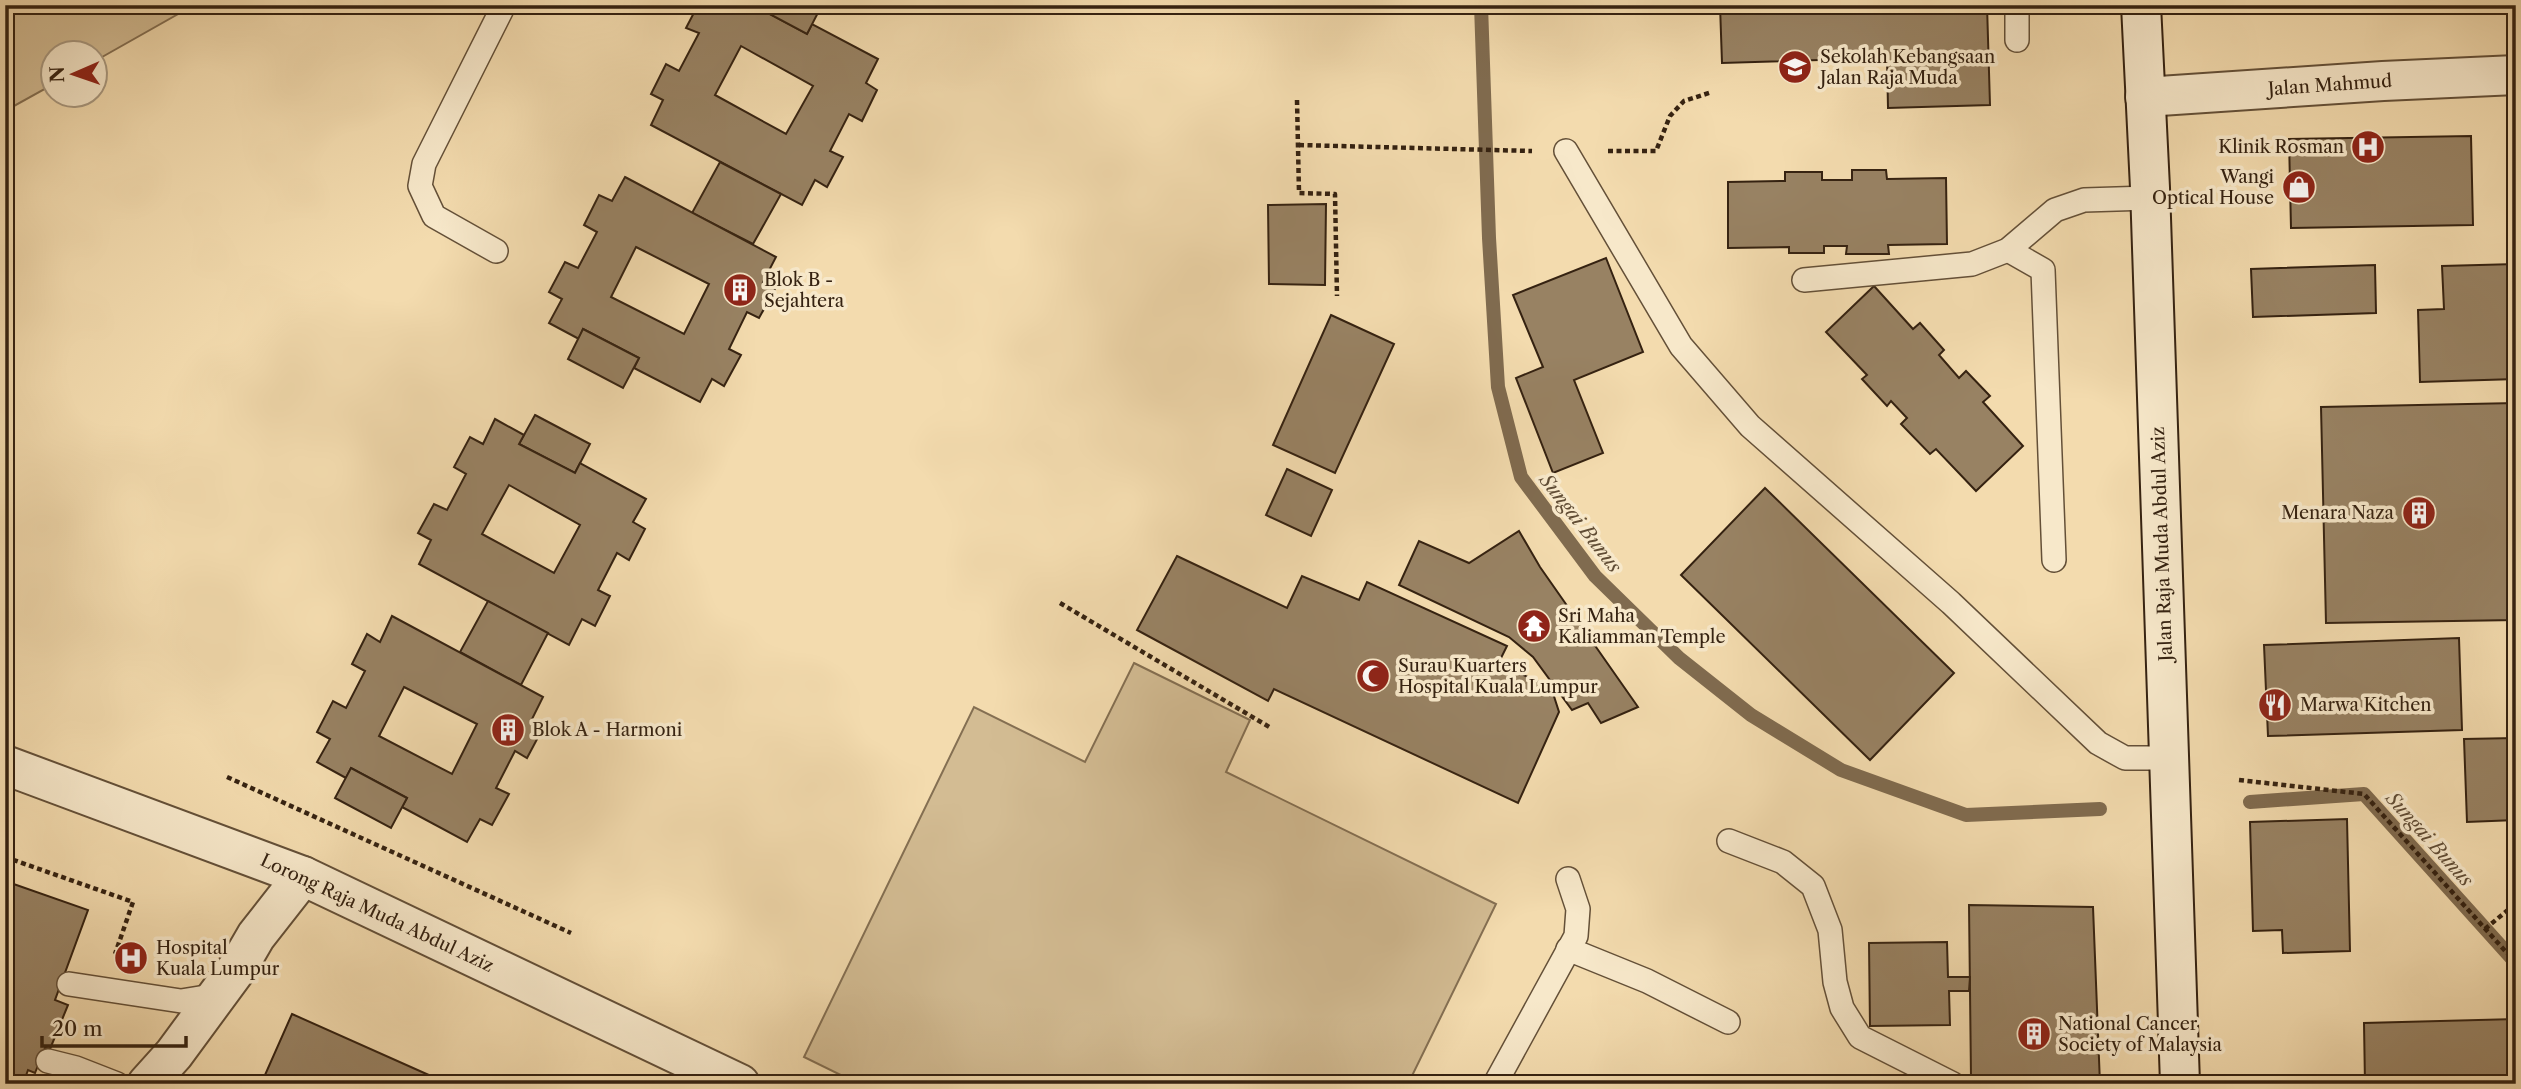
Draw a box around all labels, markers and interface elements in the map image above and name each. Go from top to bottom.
north arrow [38,38,108,108]
place label: Sekolah Kebangsaan Jalan Raja Muda [1817,46,1995,89]
school or university icon: Sekolah Kebangsaan Jalan Raja Muda [1776,48,1814,86]
text: N [46,66,69,83]
street label: Jalan Mahmud [2264,70,2393,101]
hospital icon: Klinik Rosman [2349,128,2387,166]
place label: Klinik Rosman [2218,136,2344,158]
place label: Wangi Optical House [2152,166,2275,209]
shop icon: Wangi Optical House [2280,168,2318,206]
place label: Blok B - Sejahtera [764,269,845,312]
building icon: Blok B - Sejahtera [721,271,759,309]
street label: Jalan Raja Muda Abdul Aziz [2147,426,2177,665]
water label: Sungai Bunus [1534,469,1627,578]
building icon: Menara Naza [2400,494,2438,532]
place label: Menara Naza [2281,502,2394,524]
place label: Sri Maha Kaliamman Temple [1558,605,1726,648]
temple icon: Sri Maha Kaliamman Temple [1515,607,1553,645]
place label: Surau Kuarters Hospital Kuala Lumpur [1398,655,1598,698]
mosque icon: Surau Kuarters Hospital Kuala Lumpur [1354,657,1392,695]
restaurant icon: Marwa Kitchen [2256,686,2294,724]
place label: Marwa Kitchen [2300,694,2432,716]
building icon: Blok A - Harmoni [489,711,527,749]
place label: Blok A - Harmoni [532,719,683,741]
water label: Sungai Bunus [2381,787,2478,892]
street label: Lorong Raja Muda Abdul Aziz [257,849,497,977]
place label: Hospital Kuala Lumpur [156,937,280,980]
hospital icon: Hospital Kuala Lumpur [112,939,150,977]
scale bar [42,1005,186,1049]
place label: National Cancer Society of Malaysia [2058,1013,2223,1056]
building icon: National Cancer Society of Malaysia [2015,1015,2053,1053]
text: 20 m [52,1016,103,1041]

